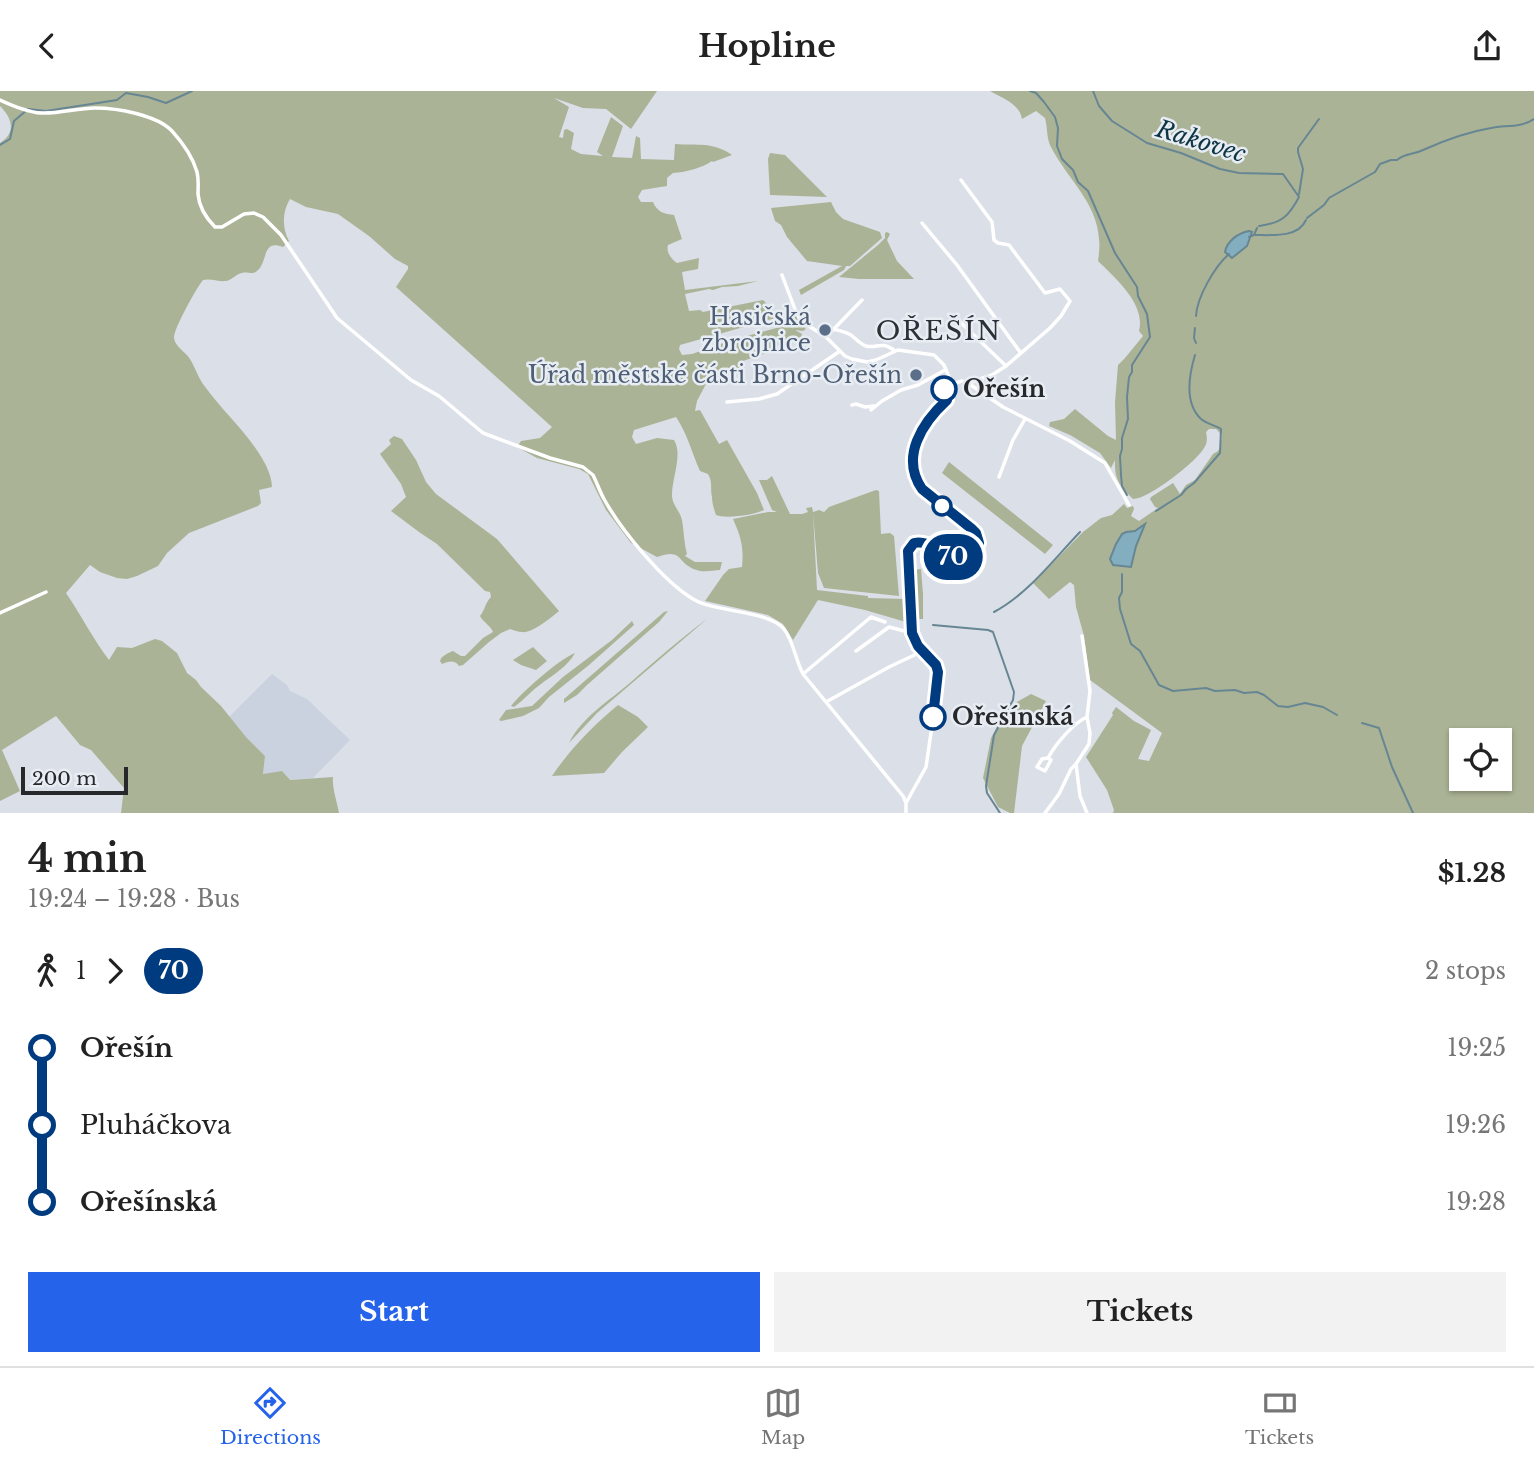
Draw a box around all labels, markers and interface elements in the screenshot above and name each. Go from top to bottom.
text: Hopline [698,26,836,66]
icon: back [28,27,66,65]
icon: share [1468,27,1506,65]
water label: Rakovec [1152,113,1250,168]
place label: Hasičská zbrojnice [701,303,811,357]
district label: OŘEŠÍN [876,315,1002,347]
marker: Hasičská zbrojnice [817,322,833,338]
place label: Úřad městské části Brno-Ořešín [528,359,902,389]
marker: Úřad městské části Brno-Ořešín [908,367,924,383]
place label: Ořešín [963,375,1045,403]
marker: Ořešín [931,376,957,402]
unlabelled marker [932,496,952,516]
line badge: 70 [922,534,984,580]
text: 70 [938,542,968,571]
place label: Ořešínská [952,703,1073,731]
marker: Ořešínská [920,704,946,730]
map controls [1449,728,1512,791]
button: locate [1449,728,1512,791]
scale bar [21,764,128,796]
text: 200 m [32,767,97,790]
text: 4 min [28,835,147,882]
text: $1.28 [1438,857,1506,889]
text: 19:24 – 19:28 · Bus [28,885,240,913]
icon: walk [28,952,66,990]
icon: forward [96,952,134,990]
text: 70 [158,956,189,985]
text: 1 [76,957,86,985]
text: 2 stops [1425,957,1506,985]
text: Ořešín [80,1032,173,1064]
text: 19:25 [1447,1034,1506,1062]
text: Pluháčkova [80,1109,232,1141]
text: 19:26 [1445,1111,1506,1139]
text: Ořešínská [80,1186,217,1218]
text: 19:28 [1446,1188,1506,1216]
button: Start [28,1272,760,1352]
button: Tickets [774,1272,1506,1352]
tab: Directions [220,1384,321,1449]
tab: Map [761,1384,805,1449]
tab: Tickets [1245,1384,1314,1449]

